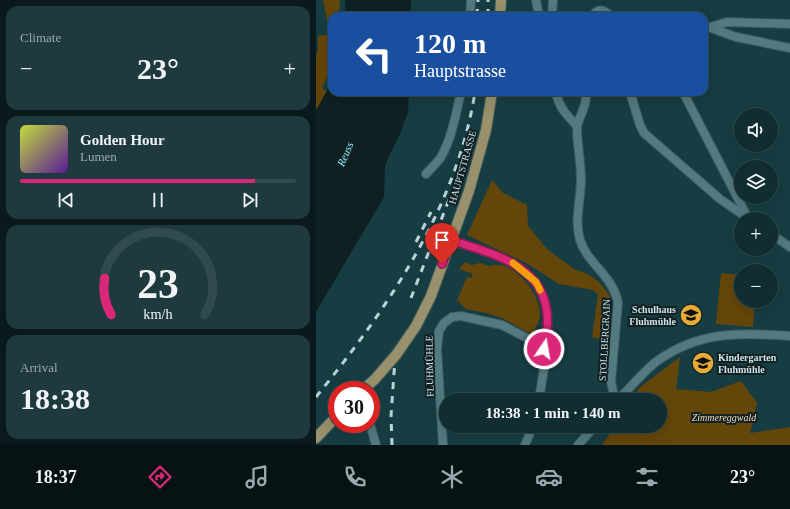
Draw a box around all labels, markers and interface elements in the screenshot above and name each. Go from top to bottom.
icon: left [348,28,400,80]
text: 120 m [414,28,486,59]
text: Climate [20,30,61,45]
text: 23° [137,52,179,85]
text: − [20,56,32,81]
text: + [284,56,296,81]
text: Hauptstrasse [414,61,506,81]
map controls [734,108,778,308]
button: sound [734,108,778,152]
street label: HAUPTSTRASSE [447,129,478,205]
text: Golden Hour [80,132,165,148]
water label: Reuss [334,140,356,169]
text: Lumen [80,149,117,164]
button: layers [734,160,778,204]
icon: previous [55,189,77,211]
icon: pause [147,189,169,211]
icon: next [239,189,261,211]
button: + [734,212,778,256]
pin [425,223,459,264]
icon: arrive [431,229,453,251]
text: 23 [137,261,179,307]
button: − [734,264,778,308]
street label: STOLLBERGRAIN [597,299,612,381]
school or university icon: Schulhaus Fluhmühle [678,302,704,328]
place label: Schulhaus Fluhmühle [629,304,677,327]
text: km/h [143,306,173,322]
position arrow [523,328,565,370]
street label: FLUHMÜHLE [423,335,436,397]
school or university icon: Kindergarten Fluhmühle [690,350,716,376]
place label: Kindergarten Fluhmühle [718,352,777,375]
text: Arrival [20,360,58,375]
speed limit sign: 30 [328,381,380,433]
text: 18:38 [20,382,90,415]
text: 18:38 · 1 min · 140 m [486,405,621,421]
park label: Zimmereggwald [692,412,757,423]
icon: directions [146,463,174,491]
icon: music [243,463,271,491]
icon: phone [341,463,369,491]
icon: climate [438,463,466,491]
icon: car [535,463,563,491]
icon: filters [633,463,661,491]
text: 18:37 [35,467,77,487]
text: 23° [730,467,755,487]

